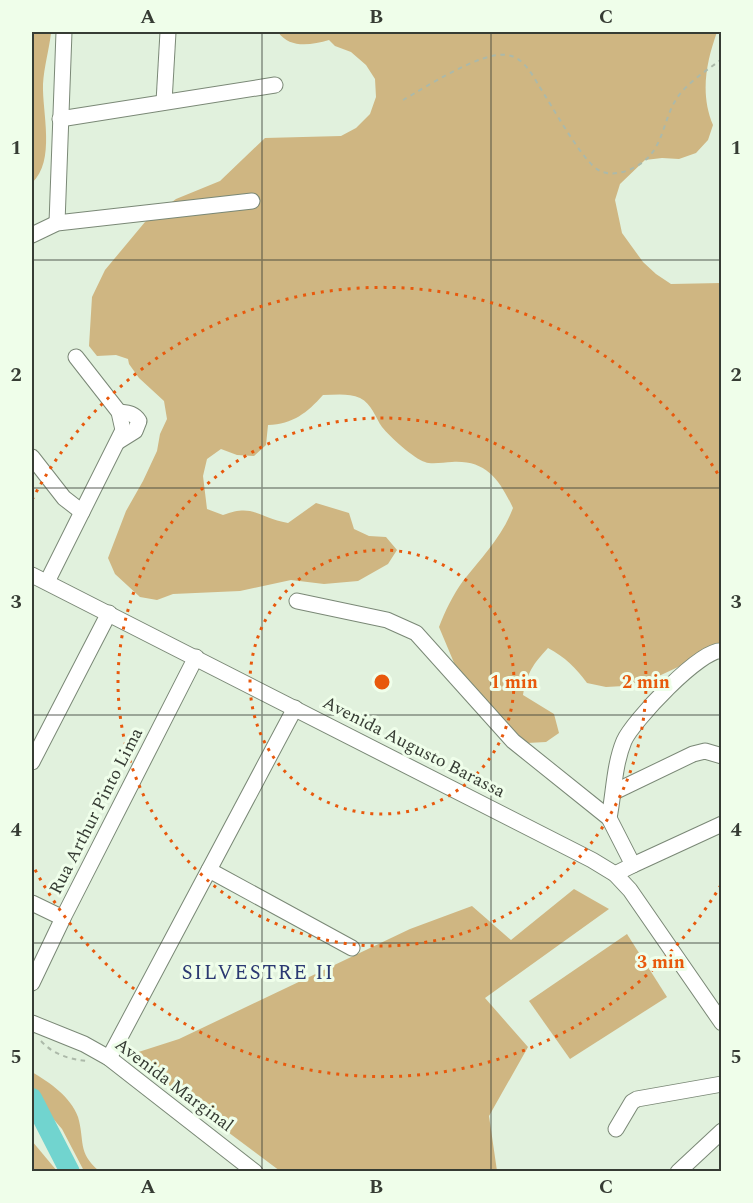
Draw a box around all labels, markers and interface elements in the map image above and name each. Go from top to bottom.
text: A [140,2,156,32]
text: B [369,2,383,32]
text: C [599,2,613,32]
text: 1 [10,133,22,163]
text: 1 [730,133,742,163]
text: 2 [10,360,22,390]
text: 2 [730,360,742,390]
text: 3 [10,587,22,617]
text: 3 [730,587,742,617]
text: 1 min [490,669,538,696]
text: 2 min [622,669,670,696]
centre of rings [372,672,392,692]
street label: Avenida Augusto Barassa [318,689,510,805]
street label: Rua Arthur Pinto Lima [42,723,150,899]
text: 4 [10,815,22,845]
text: 4 [730,815,742,845]
text: 3 min [637,949,685,976]
district label: SILVESTRE II [181,957,335,989]
street label: Avenida Marginal [109,1031,239,1139]
text: 5 [10,1042,22,1072]
text: 5 [730,1042,742,1072]
text: A [140,1172,156,1202]
text: B [369,1172,383,1202]
text: C [599,1172,613,1202]

